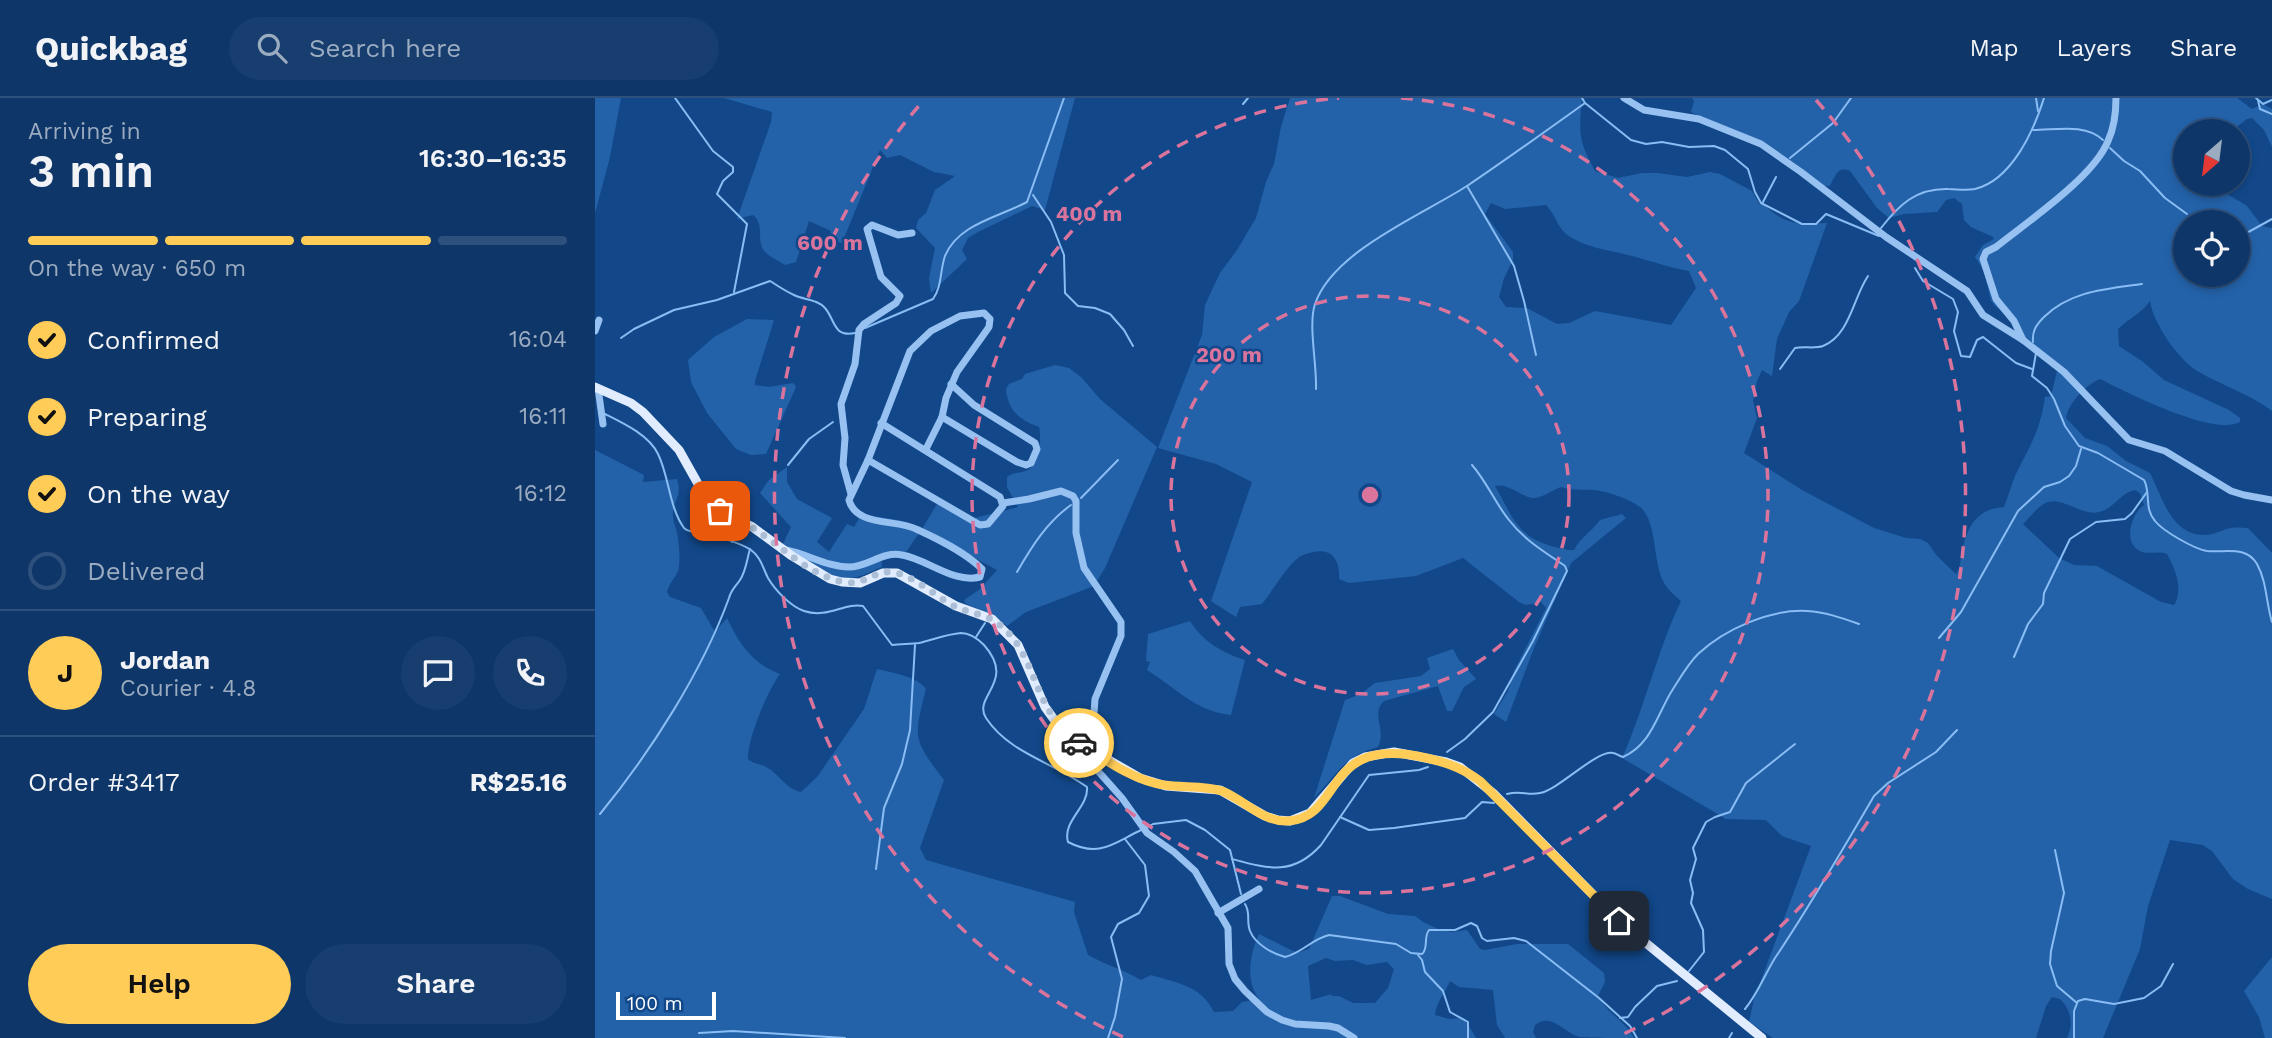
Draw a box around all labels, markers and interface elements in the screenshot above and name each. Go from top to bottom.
search box [229,17,719,80]
text: Quickbag [35,29,187,68]
icon: search [253,29,291,67]
text: Search here [309,33,461,63]
text: Map [1970,34,2018,62]
text: Layers [2056,34,2132,62]
text: Share [2170,34,2237,62]
text: Arriving in [28,118,141,145]
north arrow [2173,119,2251,196]
map controls [2173,119,2250,287]
text: 16:30–16:35 [419,143,567,173]
text: 3 min [28,144,154,198]
text: 400 m [1056,201,1122,226]
button: locate [2173,210,2250,287]
text: 600 m [797,230,863,255]
text: On the way · 650 m [28,255,246,282]
icon: check [28,321,66,359]
text: Confirmed [87,325,220,355]
text: 16:04 [509,326,567,353]
text: 200 m [1196,342,1262,367]
icon: check [28,398,66,436]
text: Preparing [87,402,207,432]
text: 16:11 [519,403,567,430]
icon: check [28,475,66,513]
text: On the way [87,479,230,509]
text: 16:12 [515,480,567,507]
pin [690,481,750,541]
centre of rings [1358,483,1382,507]
icon: bag [701,492,739,530]
text: Delivered [87,556,206,586]
button: chat [401,636,475,710]
button: phone [493,636,567,710]
text: Jordan [120,645,210,675]
text: J [57,658,73,688]
text: Courier · 4.8 [120,675,256,702]
courier [1044,708,1114,778]
icon: car [1060,724,1098,762]
text: Order #3417 [28,767,180,797]
text: R$25.16 [470,767,567,797]
pin [1589,891,1649,951]
icon: home [1600,902,1638,940]
button: Help [28,944,291,1024]
button: Share [305,944,567,1024]
scale bar [616,989,716,1021]
text: 100 m [627,992,683,1015]

